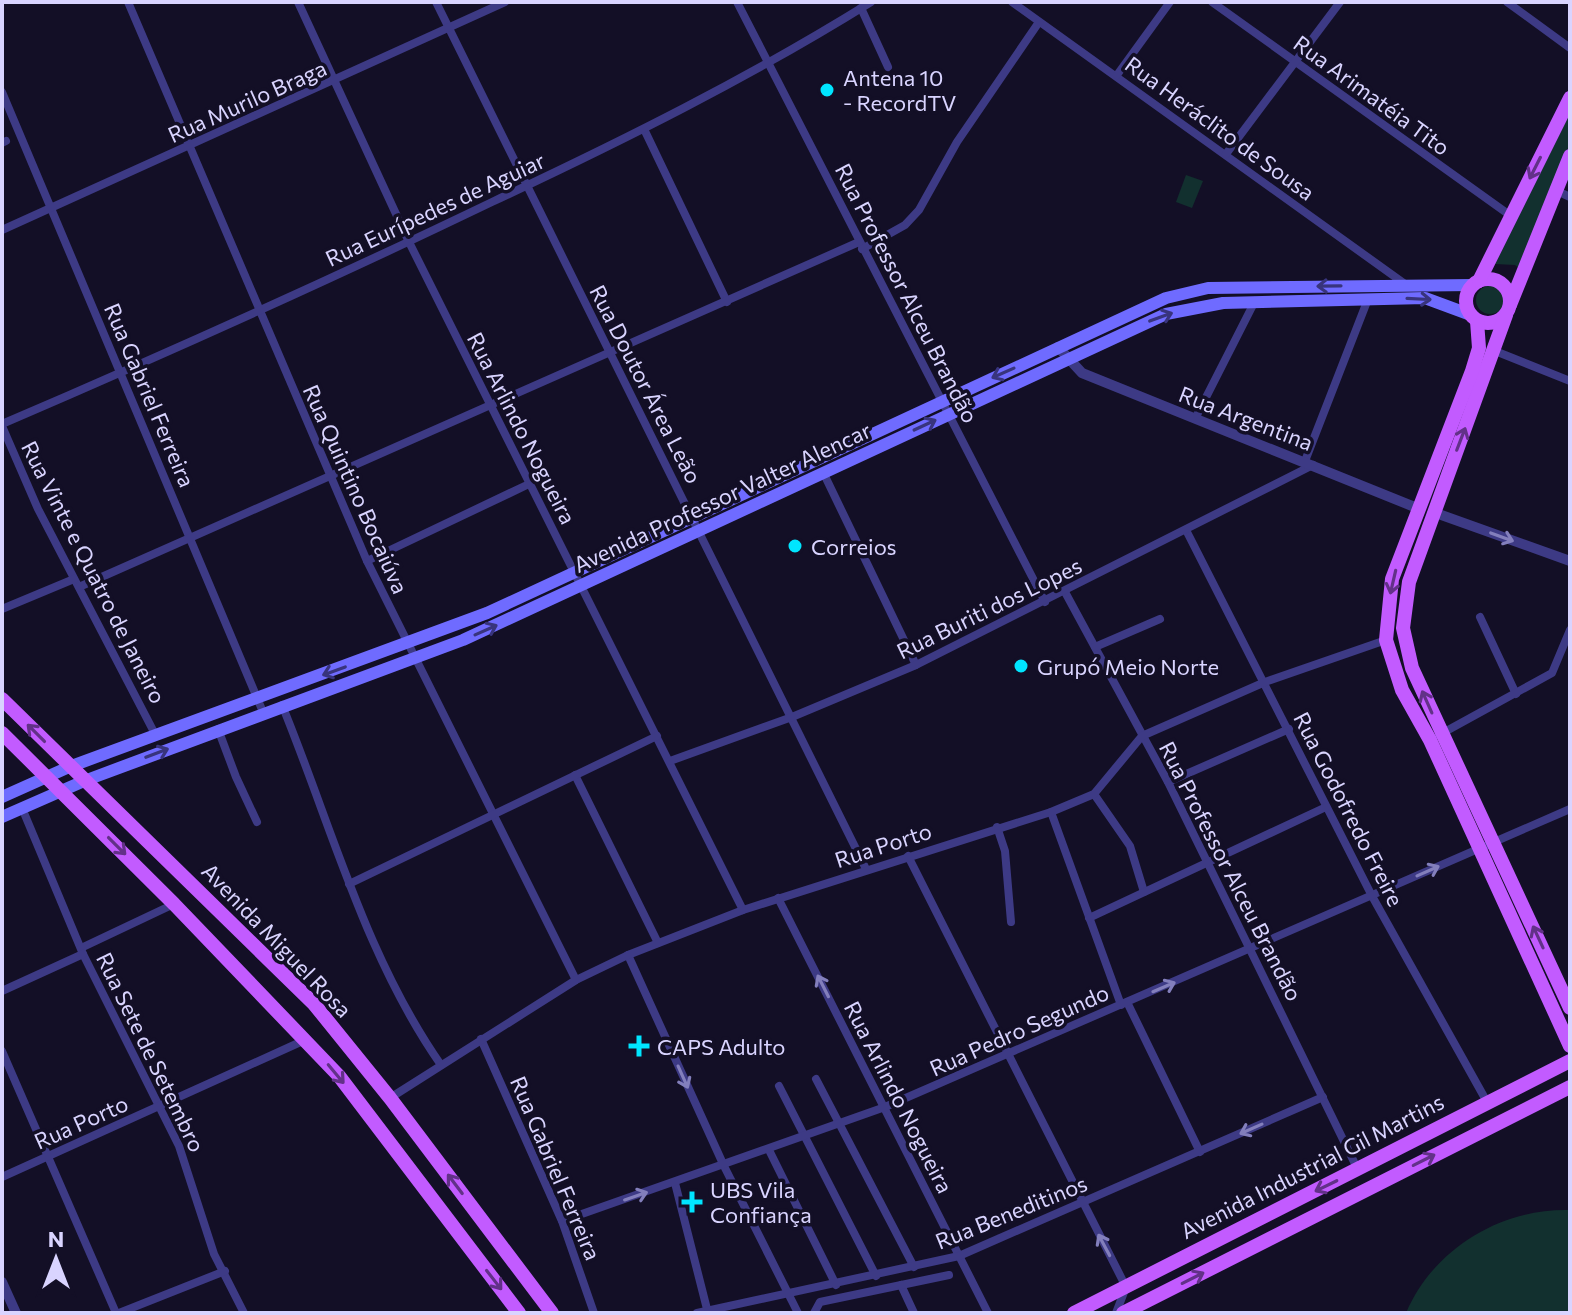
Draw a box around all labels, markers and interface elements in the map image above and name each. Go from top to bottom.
street label: Rua Arimatéia Tito [1289,29,1455,161]
street label: Rua Heráclito de Sousa [1120,50,1320,206]
street label: Rua Murilo Braga [163,54,331,148]
place label: Antena 10 - RecordTV [843,64,956,116]
marker: Antena 10 - RecordTV [818,81,836,99]
street label: Rua Eurípedes de Aguiar [321,146,549,272]
one-way arrow [1527,156,1543,180]
street label: Rua Professor Alceu Brandão [830,159,984,427]
one-way arrow [1316,278,1343,294]
street label: Rua Doutor Área Leão [584,280,708,488]
one-way arrow [1405,292,1432,307]
street label: Rua Gabriel Ferreira [99,299,201,491]
one-way arrow [1148,308,1173,323]
street label: Rua Arlindo Nogueira [462,328,582,528]
one-way arrow [991,366,1016,381]
street label: Rua Quintino Bocaiúva [298,380,414,598]
street label: Rua Argentina [1175,380,1317,456]
street label: Avenida Professor Valter Alencar [569,416,875,578]
one-way arrow [912,417,936,432]
one-way arrow [1455,428,1469,452]
street label: Rua Vinte e Quatro de Janeiro [16,436,172,708]
one-way arrow [1489,531,1514,545]
place label: Correios [811,533,897,560]
marker: Correios [786,537,804,555]
street label: Rua Buriti dos Lopes [892,551,1086,665]
one-way arrow [1384,569,1399,595]
one-way arrow [474,621,498,636]
place label: Gruṕo Meio Norte [1037,653,1219,680]
marker: Gruṕo Meio Norte [1012,657,1030,675]
one-way arrow [322,665,347,679]
one-way arrow [1419,690,1434,714]
street label: Rua Godofredo Freire [1288,707,1410,911]
one-way arrow [27,724,46,743]
street label: Rua Professor Alceu Brandão [1154,737,1308,1005]
one-way arrow [144,745,169,759]
street label: Rua Porto [831,817,935,873]
one-way arrow [107,836,126,855]
street label: Avenida Miguel Rosa [196,857,358,1023]
one-way arrow [1415,863,1440,878]
one-way arrow [1529,925,1544,950]
street label: Rua Sete de Setembro [91,948,211,1156]
one-way arrow [814,975,830,999]
street label: Rua Pedro Segundo [925,978,1113,1082]
one-way arrow [1151,978,1176,993]
street label: Rua Arlindo Nogueira [839,997,959,1197]
place label: CAPS Adulto [657,1033,785,1060]
marker: CAPS Adulto [628,1035,650,1057]
one-way arrow [327,1063,345,1083]
one-way arrow [677,1064,692,1089]
street label: Rua Gabriel Ferreira [505,1072,607,1264]
street label: Avenida Industrial Gil Martins [1176,1088,1448,1244]
street label: Rua Porto [30,1089,132,1155]
one-way arrow [1240,1122,1264,1137]
one-way arrow [1412,1152,1436,1167]
street label: Rua Beneditinos [931,1169,1091,1255]
one-way arrow [446,1173,463,1195]
place label: UBS Vila Confiança [710,1176,812,1228]
one-way arrow [1315,1179,1339,1194]
one-way arrow [623,1188,649,1203]
marker: UBS Vila Confiança [681,1191,703,1213]
north arrow [16,1219,96,1299]
text: N [48,1225,64,1252]
one-way arrow [1096,1234,1112,1258]
one-way arrow [485,1269,502,1290]
one-way arrow [1180,1270,1204,1285]

